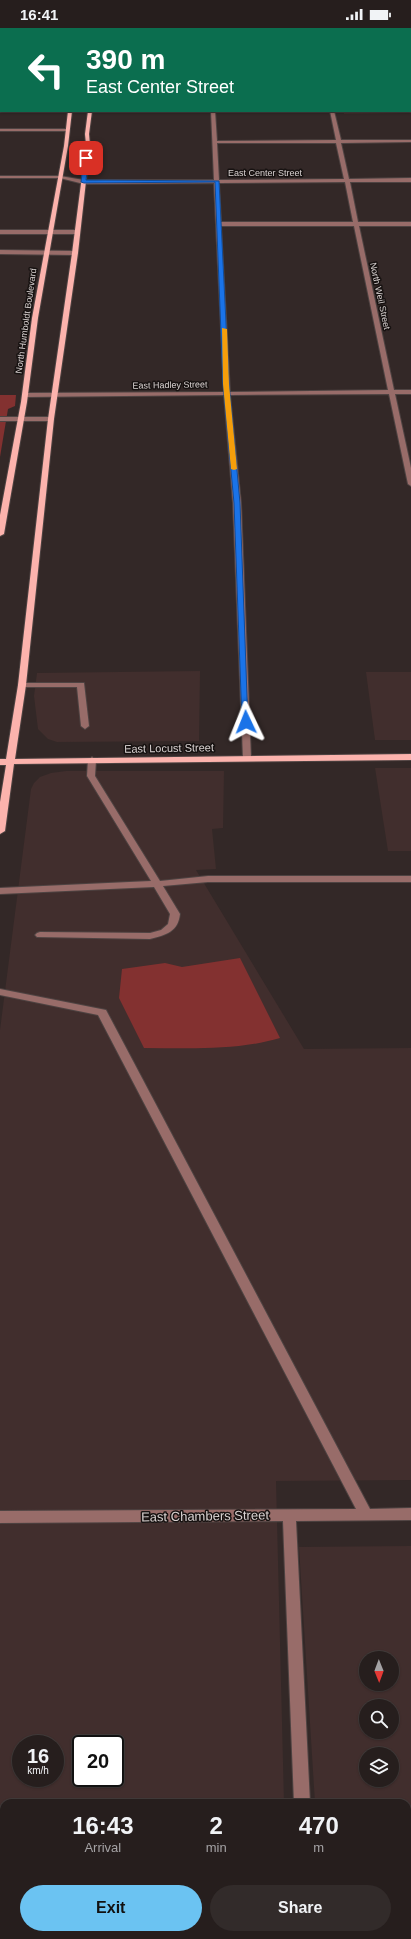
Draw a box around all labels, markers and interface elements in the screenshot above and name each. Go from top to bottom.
text: 16:41 [20,6,58,23]
icon: left [20,44,72,96]
text: 390 m [86,44,165,75]
text: East Center Street [86,77,234,97]
pin [69,141,103,175]
icon: arrive [75,147,97,169]
street label: East Center Street [228,168,303,178]
street label: North Weil Street [368,262,392,331]
street label: North Humboldt Boulevard [14,268,38,374]
street label: East Hadley Street [132,379,208,391]
position arrow [225,701,267,743]
street label: East Locust Street [124,741,214,755]
street label: East Chambers Street [141,1507,269,1525]
north arrow [359,1651,399,1691]
map controls [359,1651,399,1787]
button: search [359,1699,399,1739]
speed limit sign: 20 [72,1735,124,1787]
text: 16 [27,1745,49,1767]
button: layers [359,1747,399,1787]
text: km/h [27,1765,49,1776]
text: 16:43 [72,1812,134,1839]
text: 2 [209,1812,223,1839]
text: 470 [299,1812,339,1839]
text: Arrival [84,1840,121,1855]
text: min [206,1840,227,1855]
text: m [313,1840,324,1855]
button: Exit [20,1885,202,1931]
button: Share [210,1885,391,1931]

